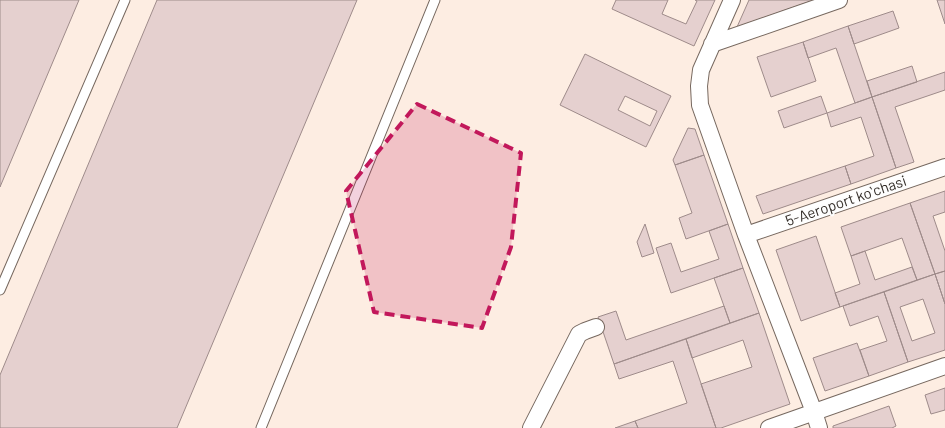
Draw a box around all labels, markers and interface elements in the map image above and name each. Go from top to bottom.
street label: 5-Aeroport koʻchasi [783,171,908,229]

